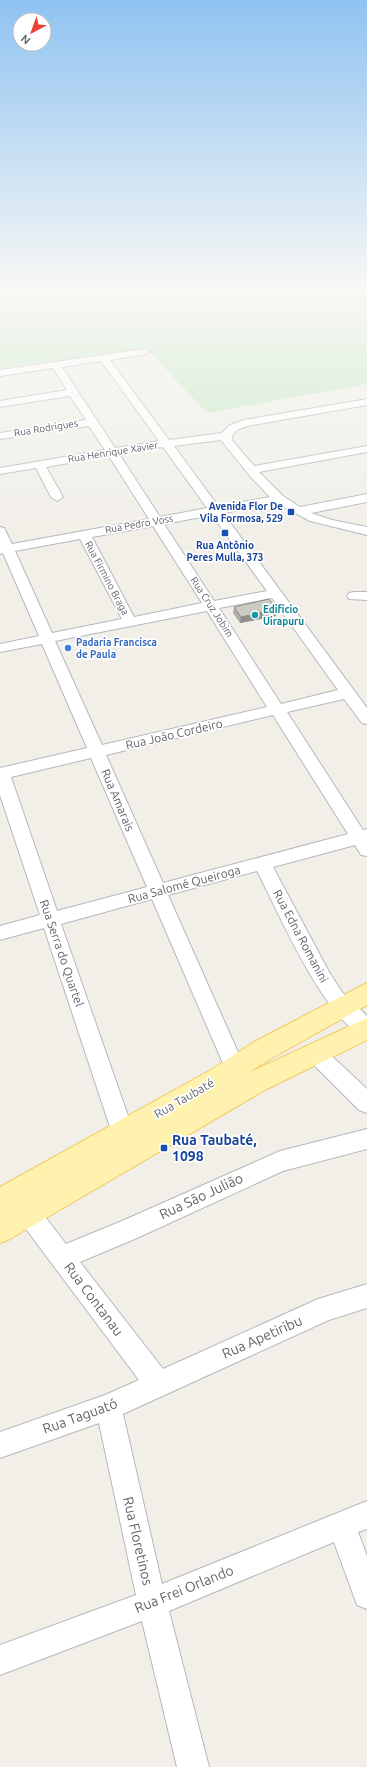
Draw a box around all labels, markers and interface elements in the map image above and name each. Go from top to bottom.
north arrow [12,12,52,52]
text: N [18,32,32,47]
street label: Rua Rodrigues [13,417,79,439]
street label: Rua Henrique Xavier [67,439,159,465]
place label: Avenida Flor De Vila Formosa, 529 [200,501,283,524]
marker: Avenida Flor De Vila Formosa, 529 [286,507,296,517]
street label: Rua Pedro Voss [104,513,174,535]
marker: Rua Antônio Peres Mulla, 373 [220,528,230,538]
street label: Rua Firmino Braga [83,539,131,617]
place label: Rua Antônio Peres Mulla, 373 [187,540,263,563]
street label: Rua Cruz Jobim [188,575,236,639]
place label: Edificio Uirapuru [263,604,304,627]
marker: Edificio Uirapuru [250,610,260,620]
place label: Padaria Francisca de Paula [76,637,157,660]
marker: Padaria Francisca de Paula [63,643,73,653]
street label: Rua João Cordeiro [124,717,224,751]
street label: Rua Amarais [99,767,137,833]
street label: Rua Salomé Queiroga [126,863,242,905]
street label: Rua Edna Romanini [271,887,331,985]
street label: Rua Serra do Quartel [38,898,86,1008]
street label: Rua Taubaté [152,1076,216,1120]
place label: Rua Taubaté, 1098 [172,1132,257,1164]
marker: Rua Taubaté, 1098 [159,1143,169,1153]
street label: Rua São Julião [157,1170,245,1222]
street label: Rua Contanau [61,1259,127,1339]
street label: Rua Apetiribu [219,1312,305,1362]
street label: Rua Taguató [40,1395,120,1437]
street label: Rua Floretinos [120,1495,156,1587]
street label: Rua Frei Orlando [132,1562,236,1616]

